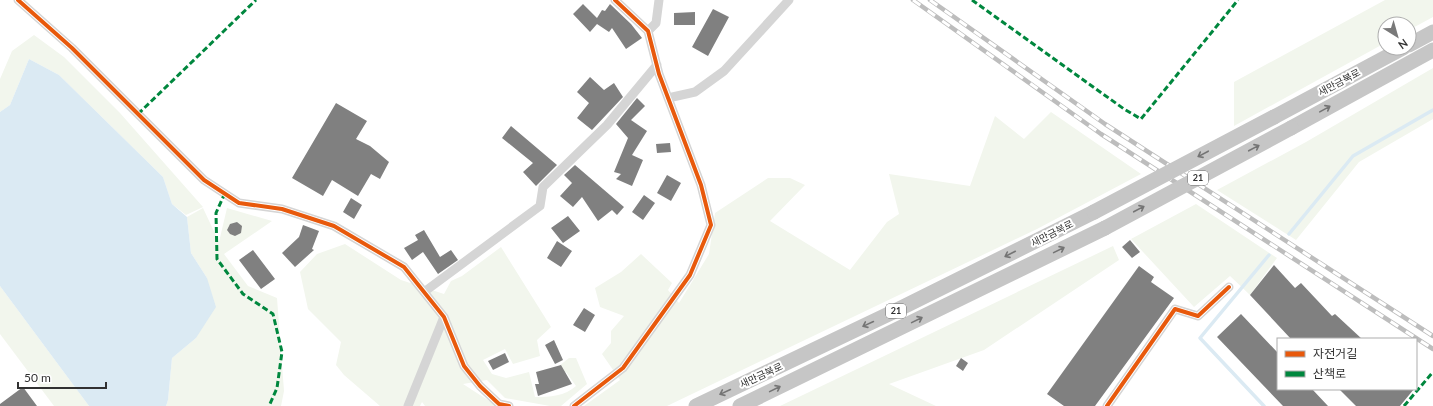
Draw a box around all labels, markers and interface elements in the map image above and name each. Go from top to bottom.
north arrow [1377,16,1417,56]
text: N [1396,37,1411,52]
street label: 새만금북로 [1316,66,1362,98]
one-way arrow [1319,105,1331,113]
one-way arrow [1248,144,1260,151]
one-way arrow [1197,151,1209,159]
road number: 21 [1188,171,1208,185]
one-way arrow [1133,205,1145,213]
street label: 새만금북로 [1029,217,1075,249]
one-way arrow [1052,246,1064,253]
one-way arrow [1004,251,1016,258]
road number: 21 [886,304,906,318]
one-way arrow [910,315,922,323]
one-way arrow [862,321,874,328]
legend [1277,338,1417,390]
text: 자전거길 [1313,346,1357,361]
street label: 새만금북로 [738,360,784,390]
scale bar [18,364,106,390]
text: 산책로 [1313,366,1346,381]
text: 50 m [24,370,51,385]
one-way arrow [768,385,780,392]
one-way arrow [720,389,732,396]

